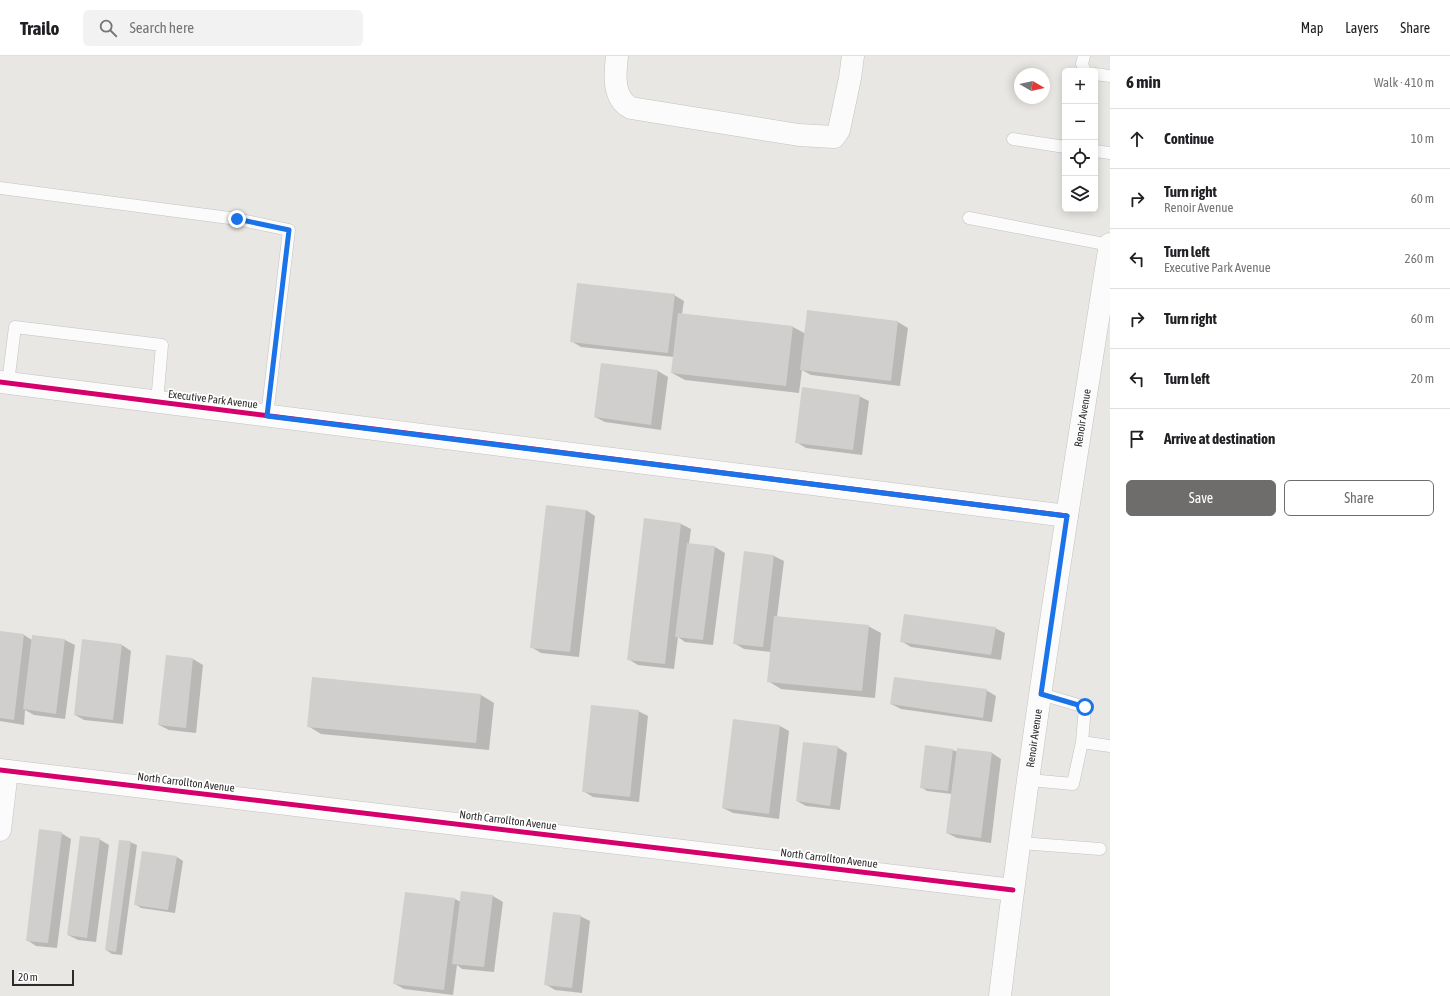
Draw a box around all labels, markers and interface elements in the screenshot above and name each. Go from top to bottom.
search box [83,10,363,46]
text: Trailo [20,17,59,39]
icon: search [97,17,119,39]
text: Search here [129,19,194,36]
text: Map [1301,20,1323,36]
text: Layers [1345,20,1378,36]
text: Share [1400,20,1430,36]
north arrow [1014,68,1050,104]
map controls [1062,68,1098,212]
button: + [1062,68,1098,104]
text: 6 min [1126,72,1161,92]
text: Walk · 410 m [1374,75,1434,90]
button: − [1062,104,1098,140]
icon: ahead [1126,128,1148,150]
text: Continue [1164,130,1214,147]
text: 10 m [1411,131,1434,146]
button: locate [1062,140,1098,176]
button: layers [1062,176,1098,212]
text: Turn right [1164,183,1217,200]
icon: right [1126,188,1148,210]
text: 60 m [1411,191,1434,206]
text: Renoir Avenue [1164,200,1233,215]
route end [228,210,246,228]
text: Turn left [1164,243,1210,260]
icon: left [1126,248,1148,270]
text: 260 m [1405,251,1434,266]
text: Executive Park Avenue [1164,260,1271,275]
icon: right [1126,308,1148,330]
text: Turn right [1164,310,1217,327]
text: 60 m [1411,311,1434,326]
icon: left [1126,368,1148,390]
text: Turn left [1164,370,1210,387]
text: 20 m [1411,371,1434,386]
street label: Executive Park Avenue [167,388,259,410]
street label: Renoir Avenue [1072,388,1093,448]
icon: arrive [1126,428,1148,450]
text: Arrive at destination [1164,430,1275,447]
button: Save [1126,480,1276,516]
button: Share [1284,480,1434,516]
route start [1076,698,1094,716]
street label: Renoir Avenue [1024,708,1044,768]
street label: North Carrollton Avenue [137,770,235,794]
street label: North Carrollton Avenue [459,808,557,832]
street label: North Carrollton Avenue [780,846,878,870]
scale bar [12,968,74,987]
text: 20 m [18,971,38,983]

